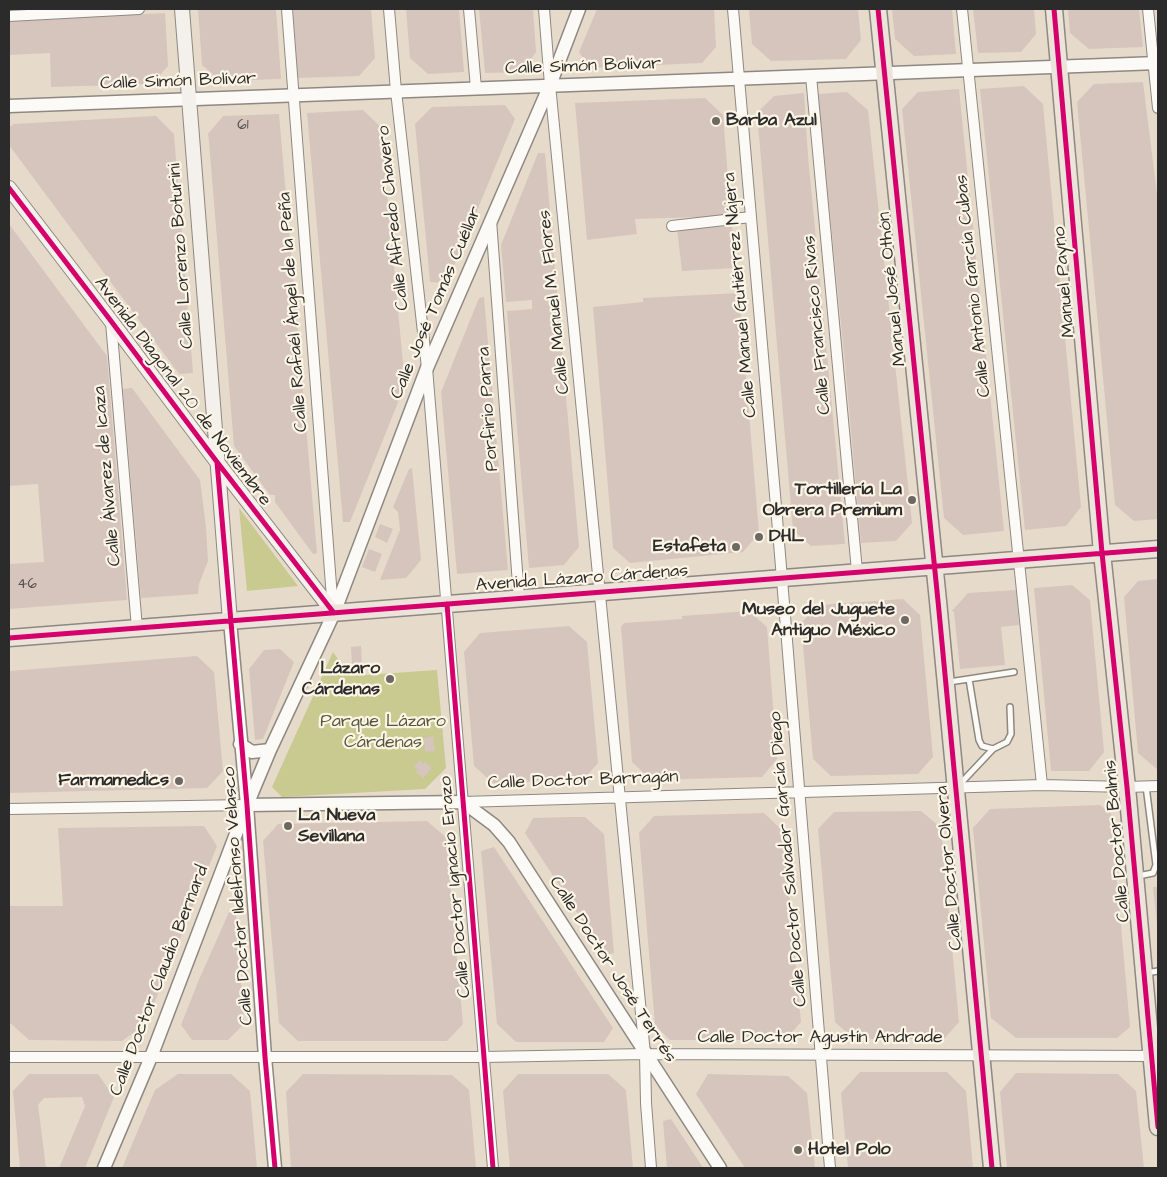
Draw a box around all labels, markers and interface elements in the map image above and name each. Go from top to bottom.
street label: Calle Simón Bolívar [505,53,661,81]
street label: Calle Simón Bolívar [100,68,256,96]
place label: Barba Azul [726,110,817,132]
marker: Barba Azul [710,115,722,127]
house number: 61 [237,117,249,135]
street label: Calle Alfredo Chavero [374,125,414,311]
street label: Calle Lorenzo Boturini [165,163,199,349]
street label: Calle Manuel Gutiérrez Nájera [720,172,762,418]
street label: Calle Antonio García Cubas [952,174,996,398]
street label: Calle Rafaél Ángel de la Peña [275,191,313,433]
street label: Calle José Tomás Cuéllar [387,203,487,403]
street label: Calle Manuel M. Flores [535,209,575,395]
street label: Manuel José Othón [874,211,912,367]
street label: Manuel Payno [1049,225,1081,339]
street label: Calle Francisco Rivas [799,234,837,416]
street label: Avenida Diagonal 20 de Noviembre [89,273,275,511]
street label: Porfirio Parra [474,346,504,472]
street label: Calle Álvarez de Icaza [89,385,127,567]
place label: Tortillería La Obrera Premium [763,479,902,522]
marker: Tortillería La Obrera Premium [906,494,918,506]
place label: DHL [769,526,804,548]
marker: DHL [753,531,765,543]
place label: Estafeta [653,536,726,558]
marker: Estafeta [730,541,742,553]
street label: Avenida Lázaro Cárdenas [475,561,689,597]
house number: 46 [17,576,37,594]
place label: Museo del Juguete Antiguo México [742,599,895,642]
marker: Museo del Juguete Antiguo México [899,614,911,626]
place label: Lázaro Cárdenas [302,658,380,701]
marker: Lázaro Cárdenas [384,673,396,685]
street label: Calle Doctor Salvador García Diego [765,710,813,1008]
park label: Parque Lázaro Cárdenas [320,711,446,754]
street label: Calle Doctor Balmis [1100,759,1136,923]
street label: Calle Doctor Ildelfonso Velasco [219,766,259,1026]
street label: Calle Doctor Barragán [487,767,679,795]
place label: Farmamedics [58,770,169,792]
marker: Farmamedics [173,775,185,787]
street label: Calle Doctor Ignacio Erazo [436,775,476,999]
street label: Calle Doctor Olvera [932,785,968,951]
place label: La Nueva Sevillana [298,805,375,848]
marker: La Nueva Sevillana [282,820,294,832]
street label: Calle Doctor Claudio Bernard [106,863,214,1099]
street label: Calle Doctor José Terrés [544,873,680,1067]
street label: Calle Doctor Agustín Andrade [697,1027,943,1049]
place label: Hotel Polo [808,1139,891,1161]
marker: Hotel Polo [792,1144,804,1156]

